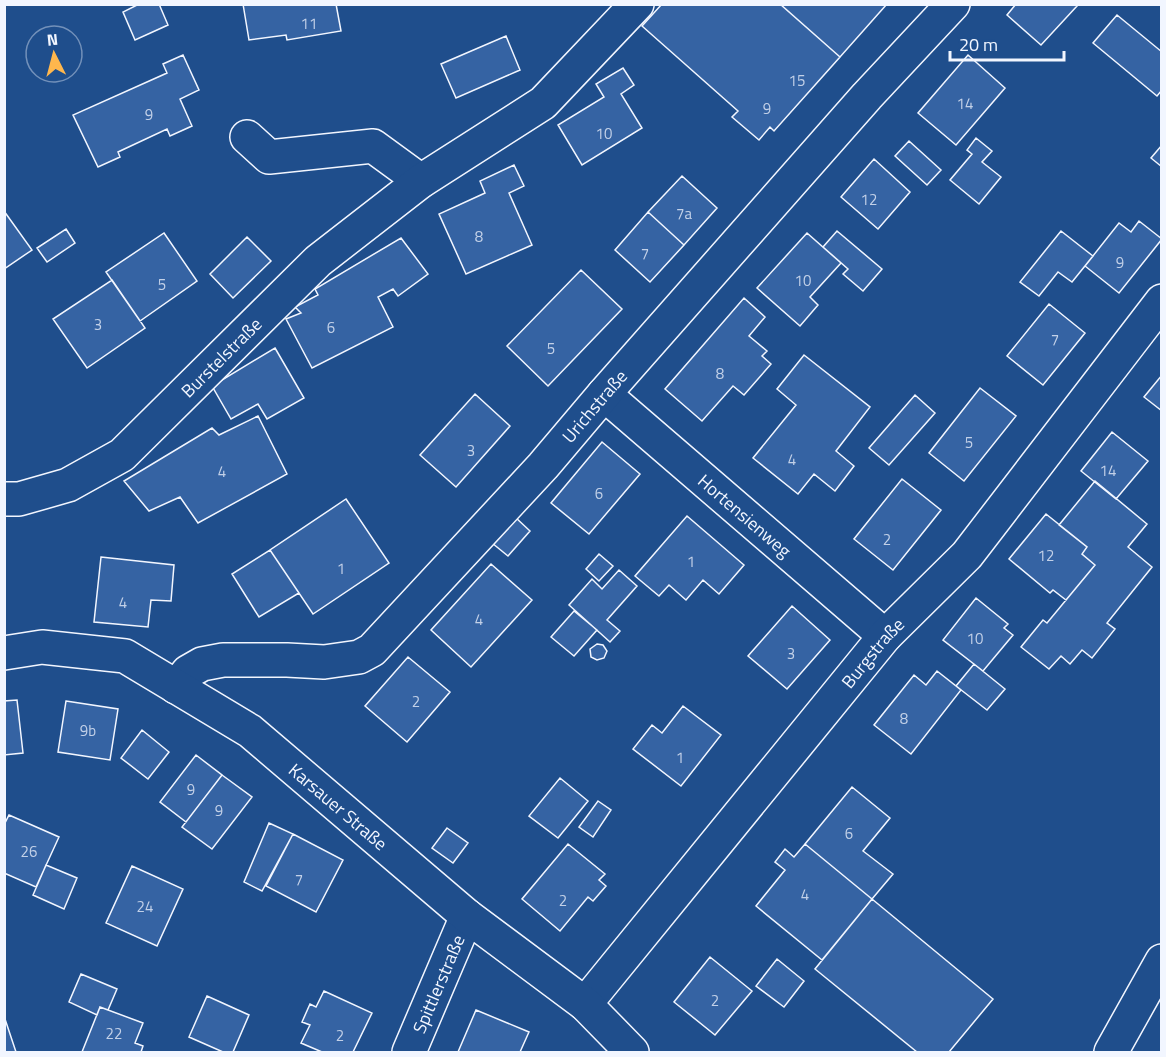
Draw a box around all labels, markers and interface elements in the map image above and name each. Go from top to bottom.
house number: 11 [301,12,317,35]
north arrow [24,24,84,84]
scale bar [950,24,1064,62]
text: N [46,27,59,52]
text: 20 m [959,31,998,58]
house number: 15 [789,69,805,92]
house number: 14 [957,92,973,115]
house number: 9 [763,97,771,120]
house number: 9 [145,103,153,126]
house number: 10 [596,122,612,145]
house number: 12 [861,188,877,211]
house number: 7a [676,202,692,225]
house number: 8 [475,225,483,248]
house number: 7 [641,242,649,265]
house number: 9 [1116,251,1124,274]
house number: 10 [795,269,811,292]
house number: 5 [158,273,166,296]
street label: Burstelstraße [174,311,268,403]
house number: 3 [94,313,102,336]
house number: 6 [327,316,335,339]
house number: 7 [1051,328,1059,351]
house number: 5 [547,337,555,360]
house number: 8 [716,362,724,385]
street label: Urichstraße [555,363,633,448]
house number: 5 [965,431,973,454]
house number: 3 [467,439,475,462]
house number: 4 [788,448,796,471]
house number: 14 [1100,459,1116,482]
house number: 4 [218,460,226,483]
street label: Hortensienweg [692,467,798,563]
house number: 6 [595,482,603,505]
house number: 2 [883,528,891,551]
house number: 12 [1038,544,1054,567]
house number: 1 [687,550,695,573]
house number: 1 [337,557,345,580]
house number: 4 [119,591,127,614]
house number: 4 [475,608,483,631]
street label: Burgstraße [834,611,910,694]
house number: 10 [967,627,983,650]
house number: 3 [787,642,795,665]
house number: 2 [412,690,420,713]
house number: 8 [900,707,908,730]
house number: 9b [80,719,96,742]
house number: 1 [676,746,684,769]
street label: Karsauer Straße [283,756,394,856]
house number: 9 [187,778,195,801]
house number: 9 [215,799,223,822]
house number: 6 [845,822,853,845]
house number: 26 [21,840,37,863]
house number: 7 [295,868,303,891]
house number: 4 [801,883,809,906]
house number: 2 [559,889,567,912]
house number: 24 [137,895,153,918]
street label: Spittlerstraße [405,930,471,1037]
house number: 2 [711,989,719,1012]
house number: 22 [106,1022,122,1045]
house number: 2 [336,1024,344,1047]

